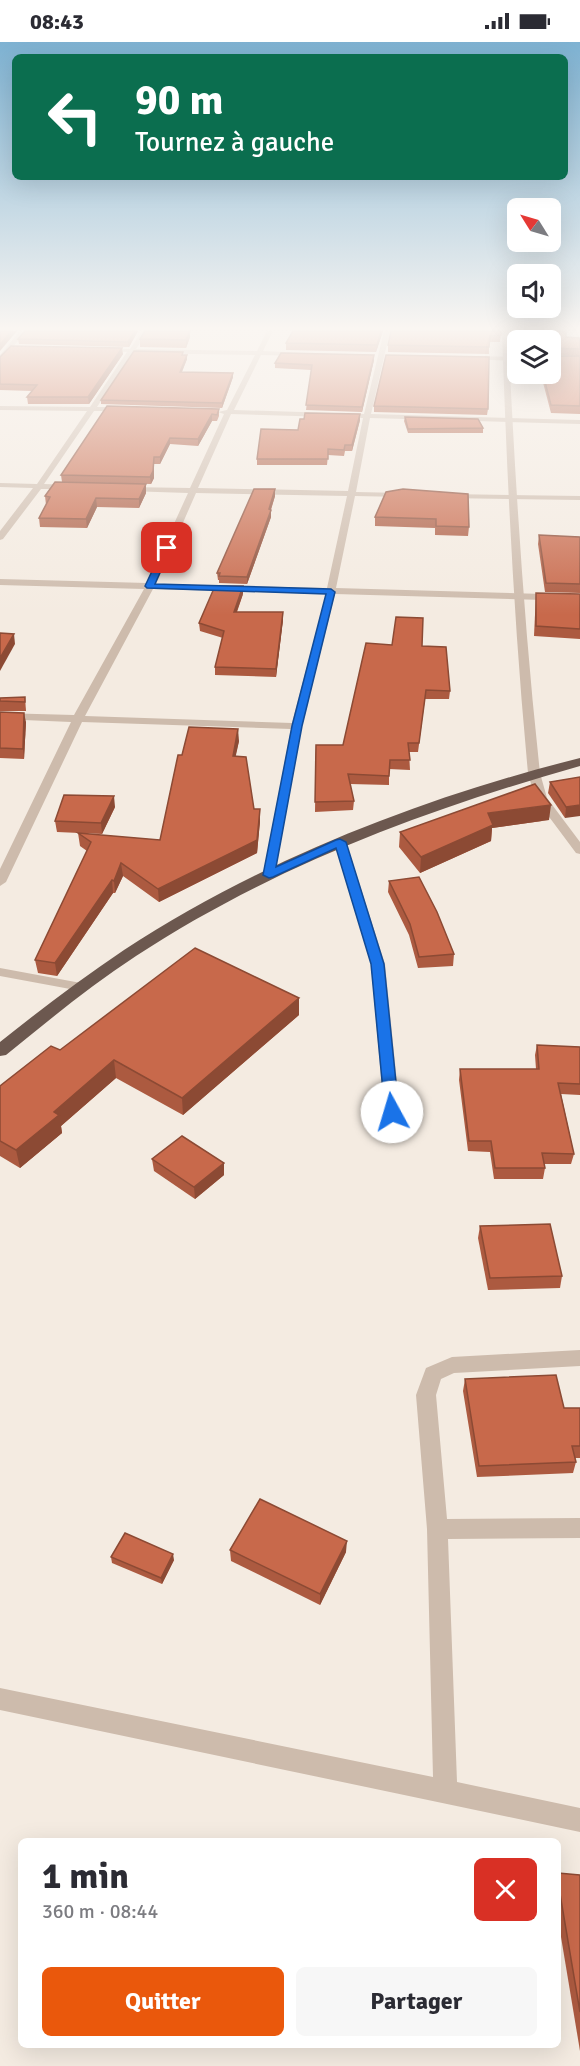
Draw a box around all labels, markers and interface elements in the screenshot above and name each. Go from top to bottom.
text: 08:43 [30,8,84,35]
text: 90 m [135,75,224,126]
icon: left [36,78,114,156]
text: Tournez à gauche [135,126,334,159]
north arrow [507,198,561,252]
map controls [507,198,561,384]
button: sound [507,264,561,318]
button: layers [507,330,561,384]
pin [141,522,192,573]
icon: arrive [150,531,183,564]
position arrow [360,1080,424,1144]
text: 1 min [42,1854,129,1899]
button: close [474,1858,537,1921]
text: 360 m · 08:44 [42,1899,158,1924]
button: Quitter [42,1967,284,2036]
button: Partager [296,1967,537,2036]

